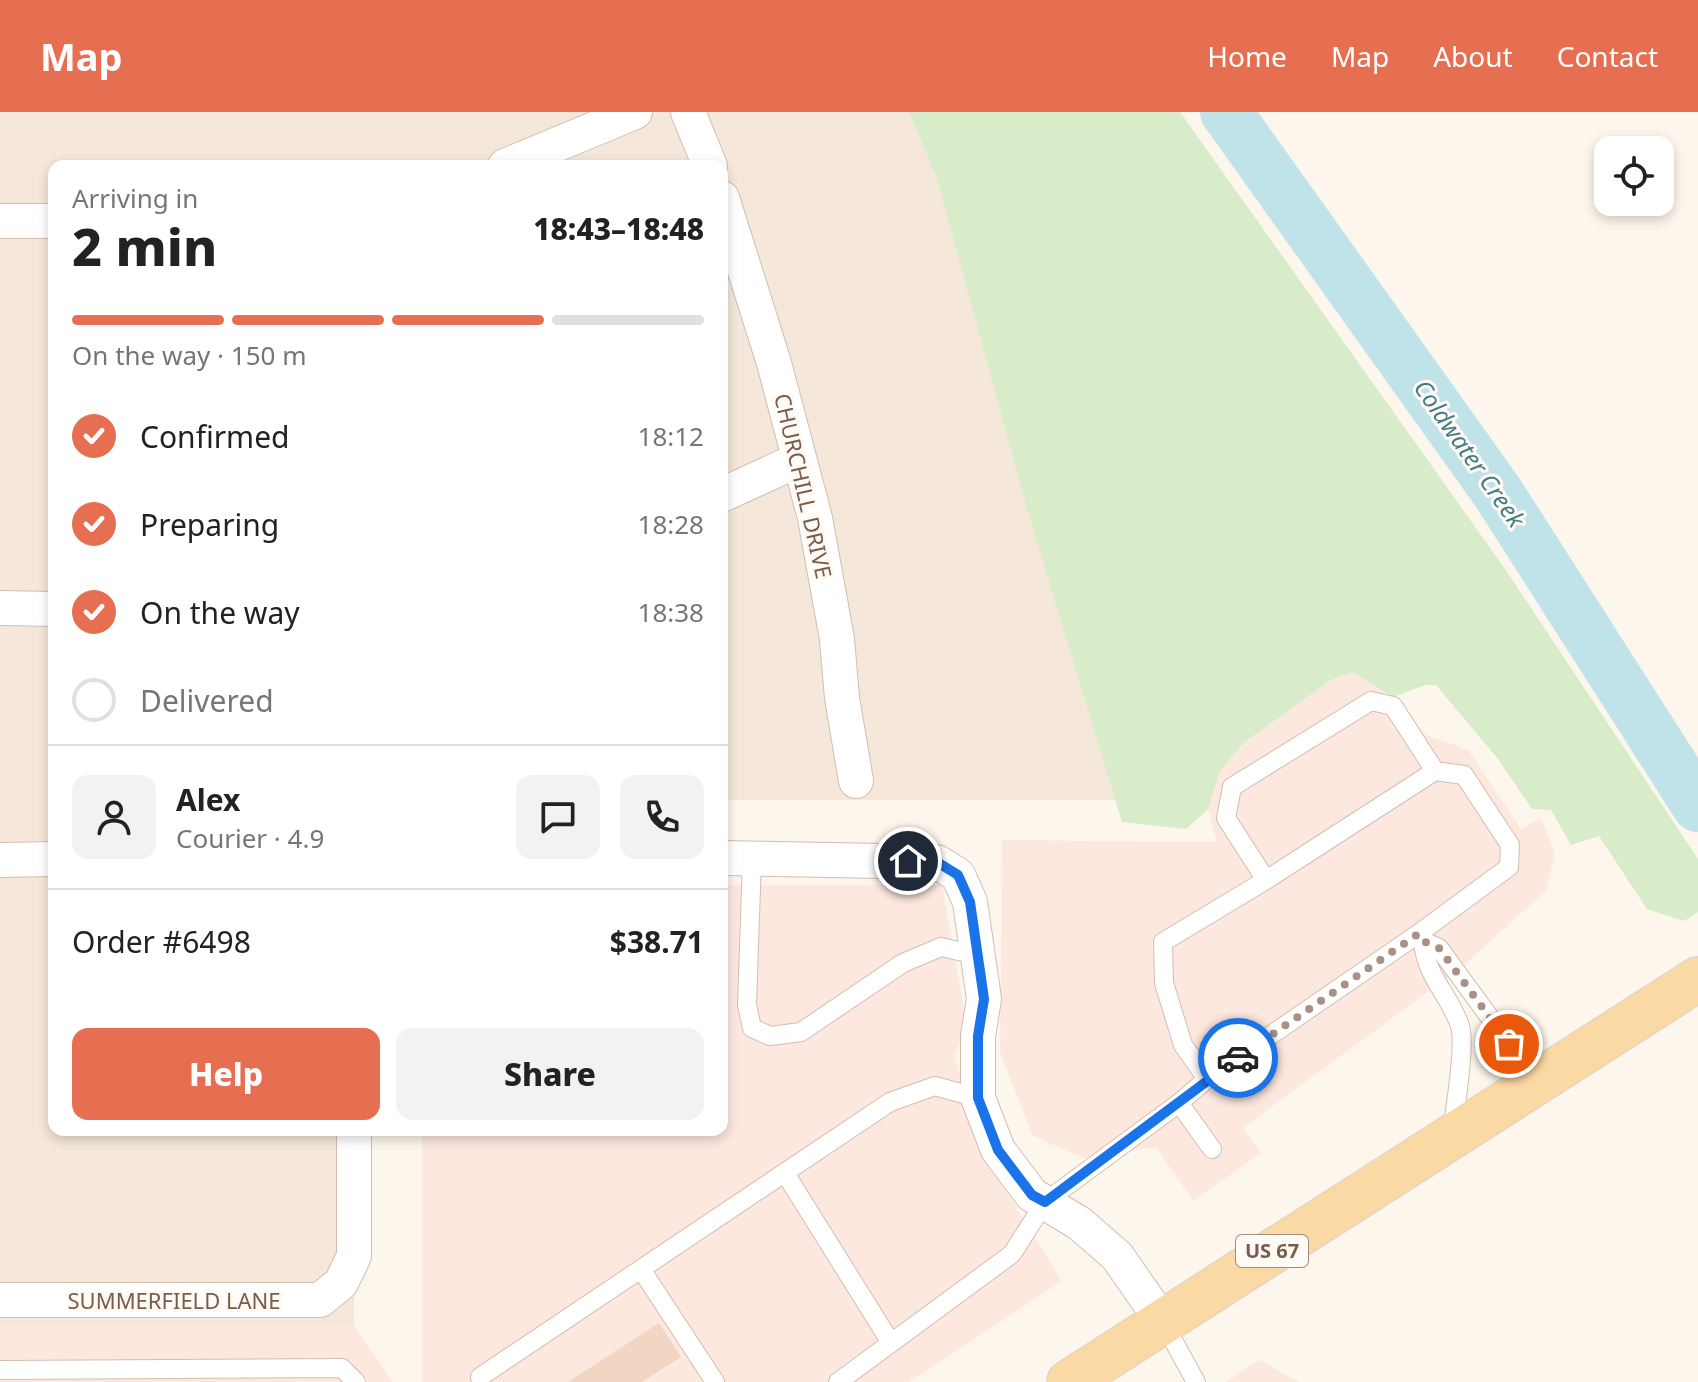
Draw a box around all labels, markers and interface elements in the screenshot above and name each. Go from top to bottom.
text: Map [40,30,123,82]
text: Home [1207,37,1287,75]
text: Map [1331,37,1389,75]
text: About [1433,37,1513,75]
text: Contact [1557,37,1658,75]
map controls [1594,136,1674,216]
button: locate [1594,136,1674,216]
text: Arriving in [72,180,198,216]
text: 18:43–18:48 [533,208,704,249]
text: 2 min [72,210,217,281]
text: On the way · 150 m [72,337,306,373]
water label: Coldwater Creek [1407,373,1534,535]
street label: CHURCHILL DRIVE [768,390,840,581]
icon: check [72,414,116,458]
text: Confirmed [140,416,290,457]
text: 18:12 [638,418,704,454]
icon: check [72,502,116,546]
text: Preparing [140,504,279,545]
text: 18:28 [638,506,704,542]
icon: check [72,590,116,634]
text: On the way [140,592,300,633]
text: 18:38 [638,594,704,630]
text: Delivered [140,680,274,721]
button: person [72,775,156,859]
button: chat [516,775,600,859]
button: phone [620,775,704,859]
text: Alex [176,779,240,820]
text: Courier · 4.9 [176,820,324,856]
pin [874,827,942,895]
icon: home [886,839,930,883]
text: Order #6498 [72,921,251,962]
text: $38.71 [610,921,704,962]
pin [1475,1010,1543,1078]
courier [1198,1018,1278,1098]
icon: bag [1487,1022,1531,1066]
button: Help [72,1028,380,1120]
button: Share [396,1028,704,1120]
icon: car [1216,1036,1260,1080]
road number: US 67 [1236,1235,1308,1267]
street label: SUMMERFIELD LANE [68,1285,280,1315]

